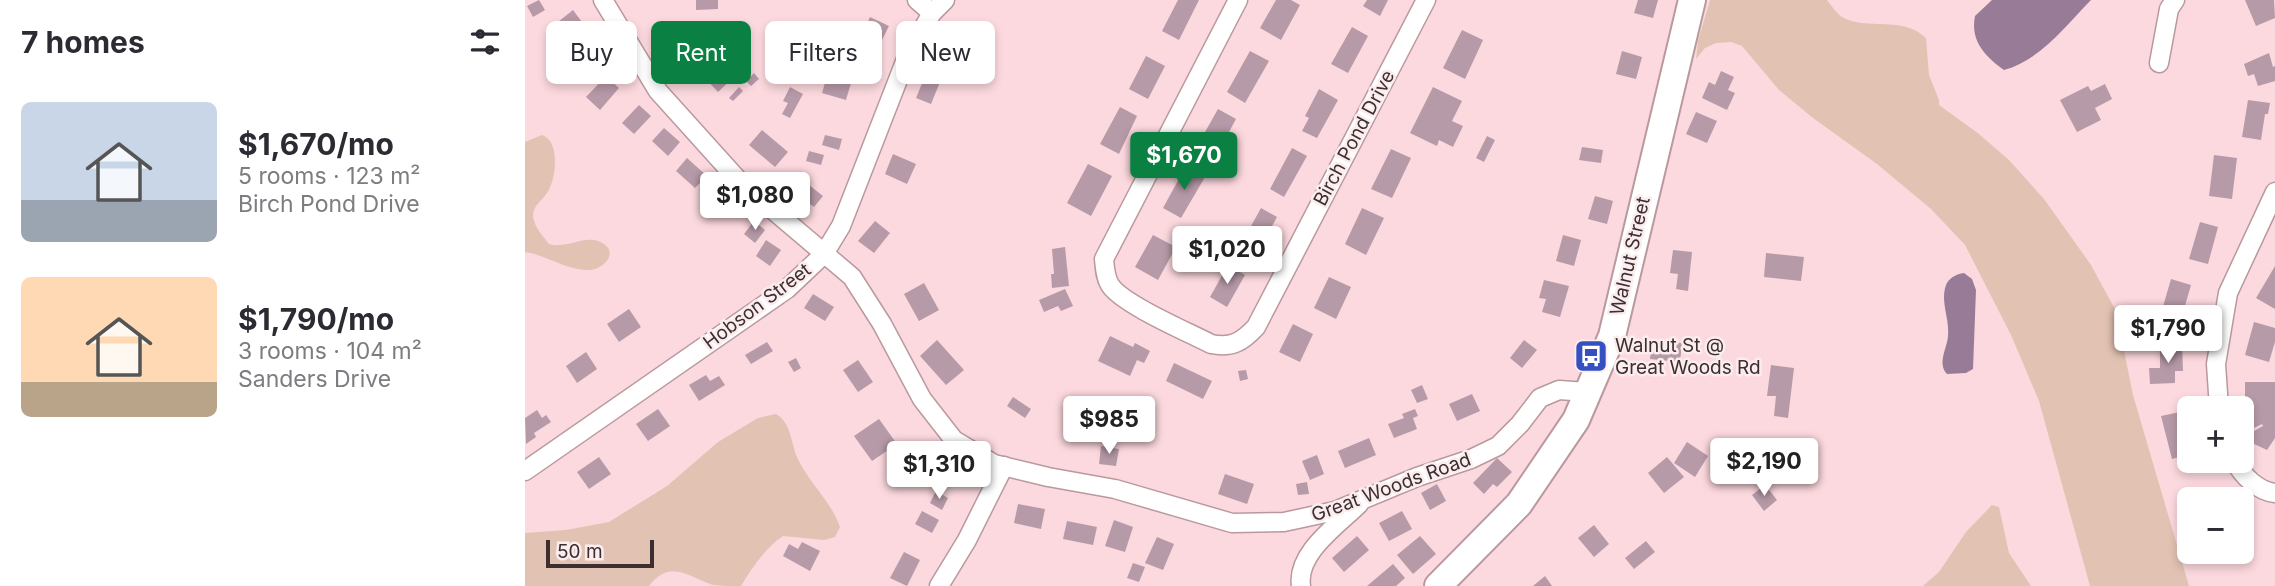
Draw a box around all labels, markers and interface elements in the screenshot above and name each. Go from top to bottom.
chip: Buy [546,21,637,84]
chip: Rent [651,21,751,84]
chip: Filters [765,21,882,84]
chip: New [896,21,995,84]
icon: filters [466,23,504,61]
text: 7 homes [21,24,145,60]
street label: Birch Pond Drive [1309,66,1399,210]
text: $1,670/mo [238,126,394,162]
icon: home [77,130,161,214]
pin: $1,670 [1127,132,1241,192]
text: $1,670 [1146,141,1222,169]
text: 5 rooms · 123 m² [238,162,421,190]
pin: $1,080 [698,173,812,232]
text: $1,080 [716,181,794,209]
text: Birch Pond Drive [238,190,420,218]
street label: Walnut Street [1605,195,1655,317]
pin: $1,020 [1170,226,1284,286]
text: $1,020 [1188,235,1266,263]
street label: Hobson Street [699,258,815,354]
text: $1,790/mo [238,301,394,337]
icon: home [77,305,161,389]
pin: $1,790 [2111,306,2225,365]
text: $1,790 [2130,314,2206,342]
place label: Walnut St @ Great Woods Rd [1615,334,1761,379]
text: 3 rooms · 104 m² [238,337,422,365]
bus stop icon: Walnut St @ Great Woods Rd [1572,337,1610,375]
text: Sanders Drive [238,365,391,393]
pin: $985 [1068,396,1150,456]
map controls [2177,396,2254,564]
button: + [2177,396,2254,473]
text: $985 [1079,405,1139,433]
pin: $2,190 [1707,438,1821,498]
pin: $1,310 [882,442,996,501]
street label: Great Woods Road [1308,447,1474,527]
text: $2,190 [1726,447,1802,475]
text: $1,310 [903,450,975,478]
button: − [2177,487,2254,564]
scale bar [546,537,655,569]
text: 50 m [557,540,603,563]

